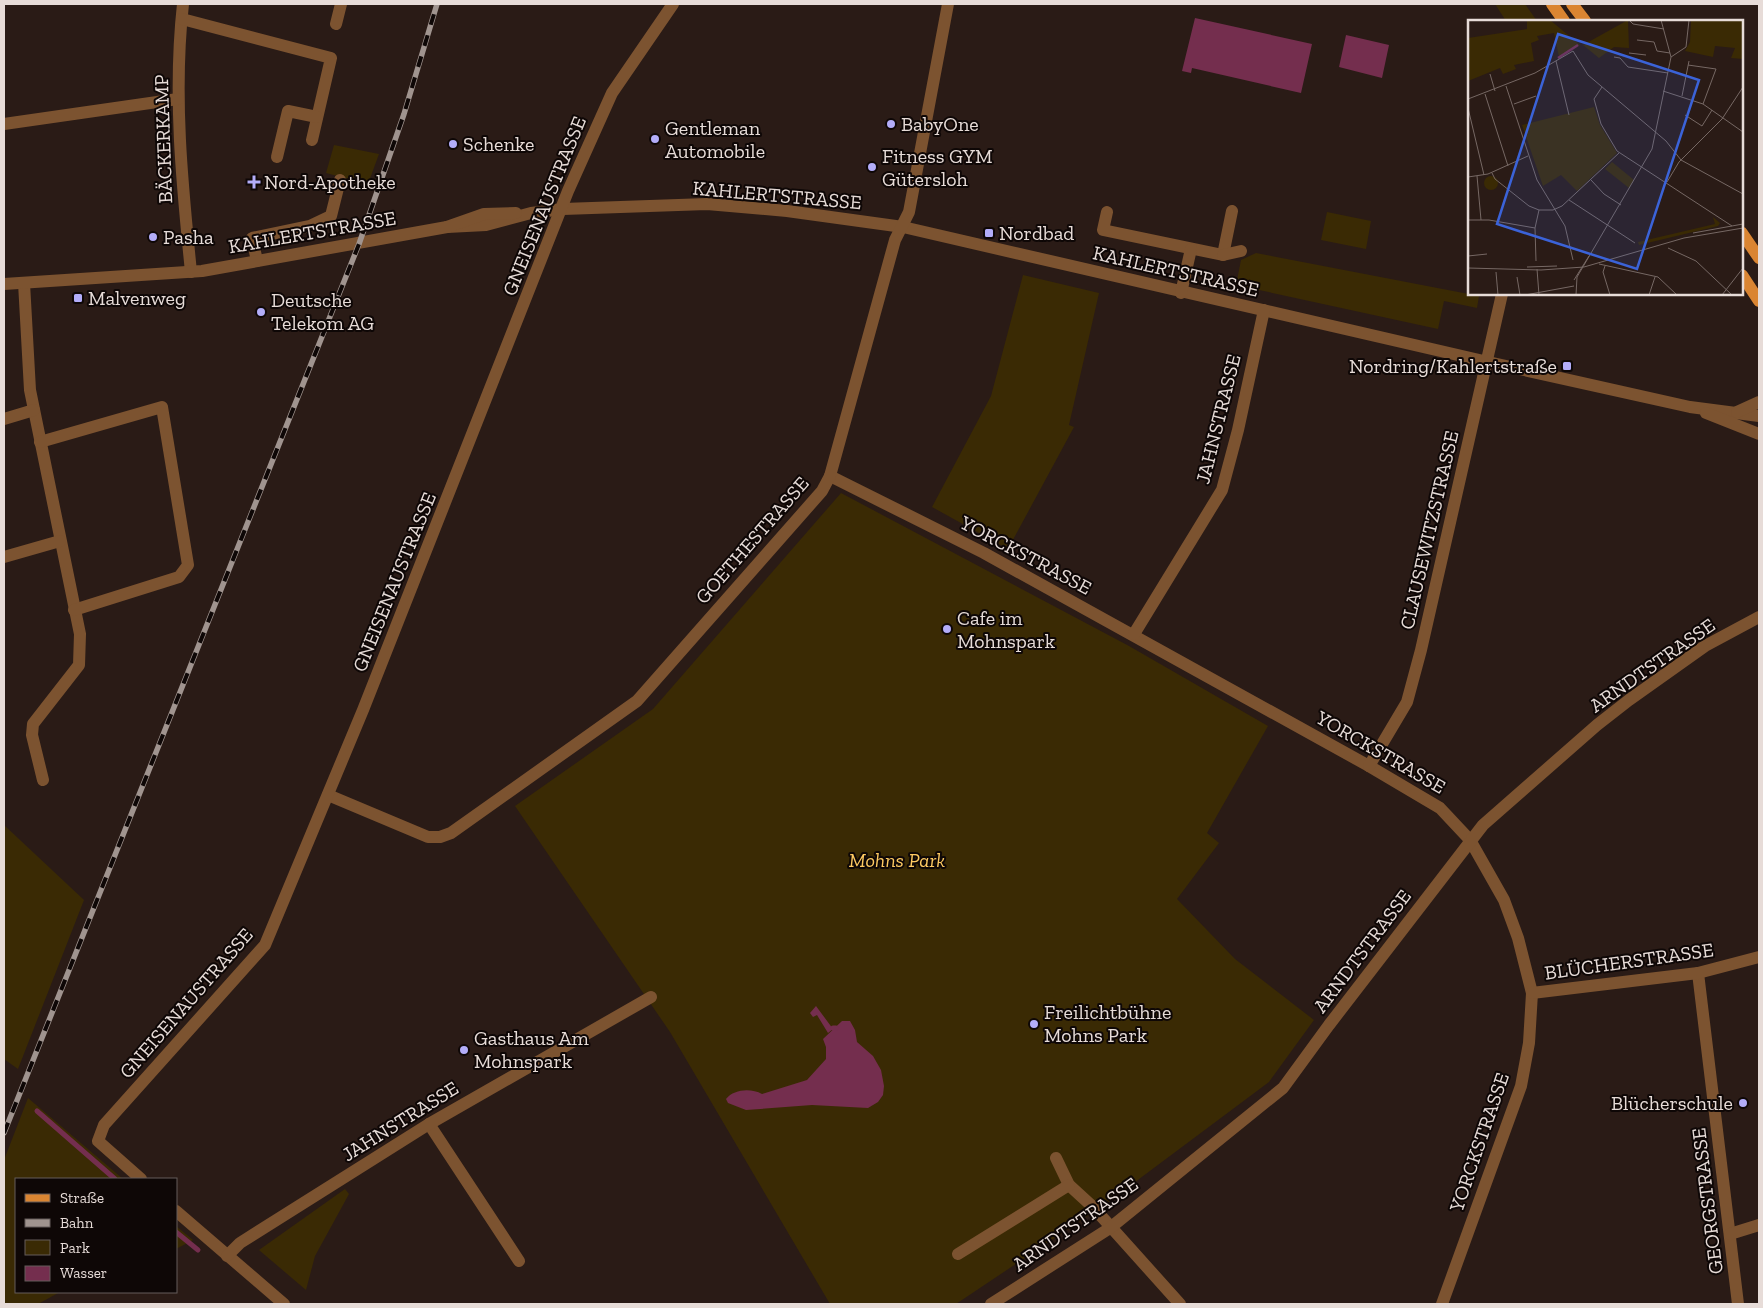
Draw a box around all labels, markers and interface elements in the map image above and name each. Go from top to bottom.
inset map [1468,20,1743,295]
street label: BÄCKERKAMP [149,74,177,204]
place label: BabyOne [901,112,979,136]
street label: GNEISENAUSTRASSE [497,113,591,299]
place label: Gentleman Automobile [665,116,765,163]
marker: BabyOne [885,118,897,130]
place label: Schenke [463,132,534,156]
marker: Gentleman Automobile [649,133,661,145]
marker: Schenke [447,138,459,150]
place label: Fitness GYM Gütersloh [882,144,993,191]
marker: Fitness GYM Gütersloh [866,161,878,173]
place label: Nord-Apotheke [264,170,396,194]
marker: Nord-Apotheke [248,176,260,188]
street label: KAHLERTSTRASSE [691,176,863,214]
street label: KAHLERTSTRASSE [226,205,398,259]
place label: Nordbad [999,221,1074,245]
place label: Pasha [163,225,214,249]
marker: Nordbad [983,227,995,239]
marker: Pasha [147,231,159,243]
street label: KAHLERTSTRASSE [1091,240,1261,302]
place label: Malvenweg [88,286,186,310]
place label: Deutsche Telekom AG [271,288,374,335]
marker: Malvenweg [72,292,84,304]
marker: Deutsche Telekom AG [255,306,267,318]
street label: JAHNSTRASSE [1190,352,1246,486]
place label: Nordring/Kahlertstraße [1349,354,1557,378]
marker: Nordring/Kahlertstraße [1561,360,1573,372]
street label: CLAUSEWITZSTRASSE [1394,428,1464,632]
street label: GOETHESTRASSE [690,472,814,608]
street label: GNEISENAUSTRASSE [347,489,441,675]
street label: YORCKSTRASSE [955,510,1096,600]
place label: Cafe im Mohnspark [957,606,1056,653]
street label: ARNDTSTRASSE [1584,613,1720,717]
marker: Cafe im Mohnspark [941,623,953,635]
street label: YORCKSTRASSE [1311,705,1450,799]
park label: Mohns Park [849,848,945,872]
street label: ARNDTSTRASSE [1308,885,1416,1017]
street label: GNEISENAUSTRASSE [114,923,258,1083]
street label: BLÜCHERSTRASSE [1543,937,1715,985]
place label: Freilichtbühne Mohns Park [1044,1000,1171,1047]
marker: Freilichtbühne Mohns Park [1028,1018,1040,1030]
place label: Gasthaus Am Mohnspark [474,1026,589,1073]
marker: Gasthaus Am Mohnspark [458,1044,470,1056]
street label: YORCKSTRASSE [1444,1069,1514,1216]
street label: JAHNSTRASSE [337,1076,463,1166]
place label: Blücherschule [1611,1091,1733,1115]
marker: Blücherschule [1737,1097,1749,1109]
street label: GEORGSTRASSE [1686,1126,1728,1276]
street label: ARNDTSTRASSE [1007,1172,1143,1276]
legend [15,1178,178,1293]
text: Straße [60,1189,104,1207]
text: Bahn [60,1214,94,1232]
text: Park [60,1239,90,1257]
text: Wasser [60,1264,107,1282]

